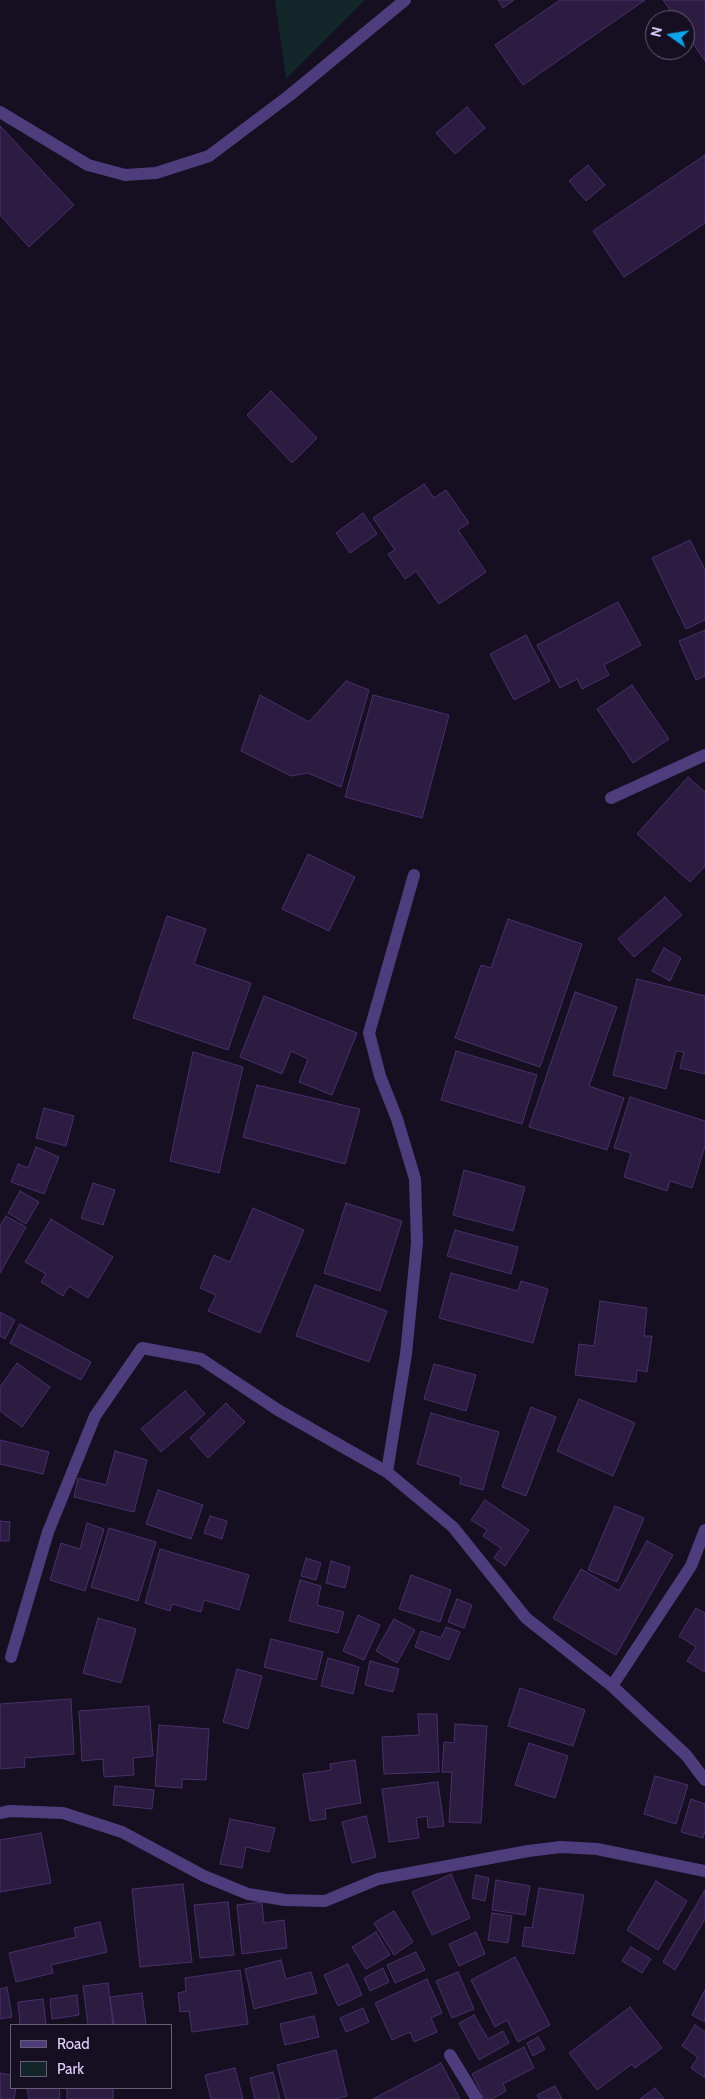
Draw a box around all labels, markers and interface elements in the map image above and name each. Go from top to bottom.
north arrow [645,10,695,60]
text: N [646,25,666,39]
legend [10,2024,172,2089]
text: Road [57,2035,90,2053]
text: Park [57,2060,84,2078]

